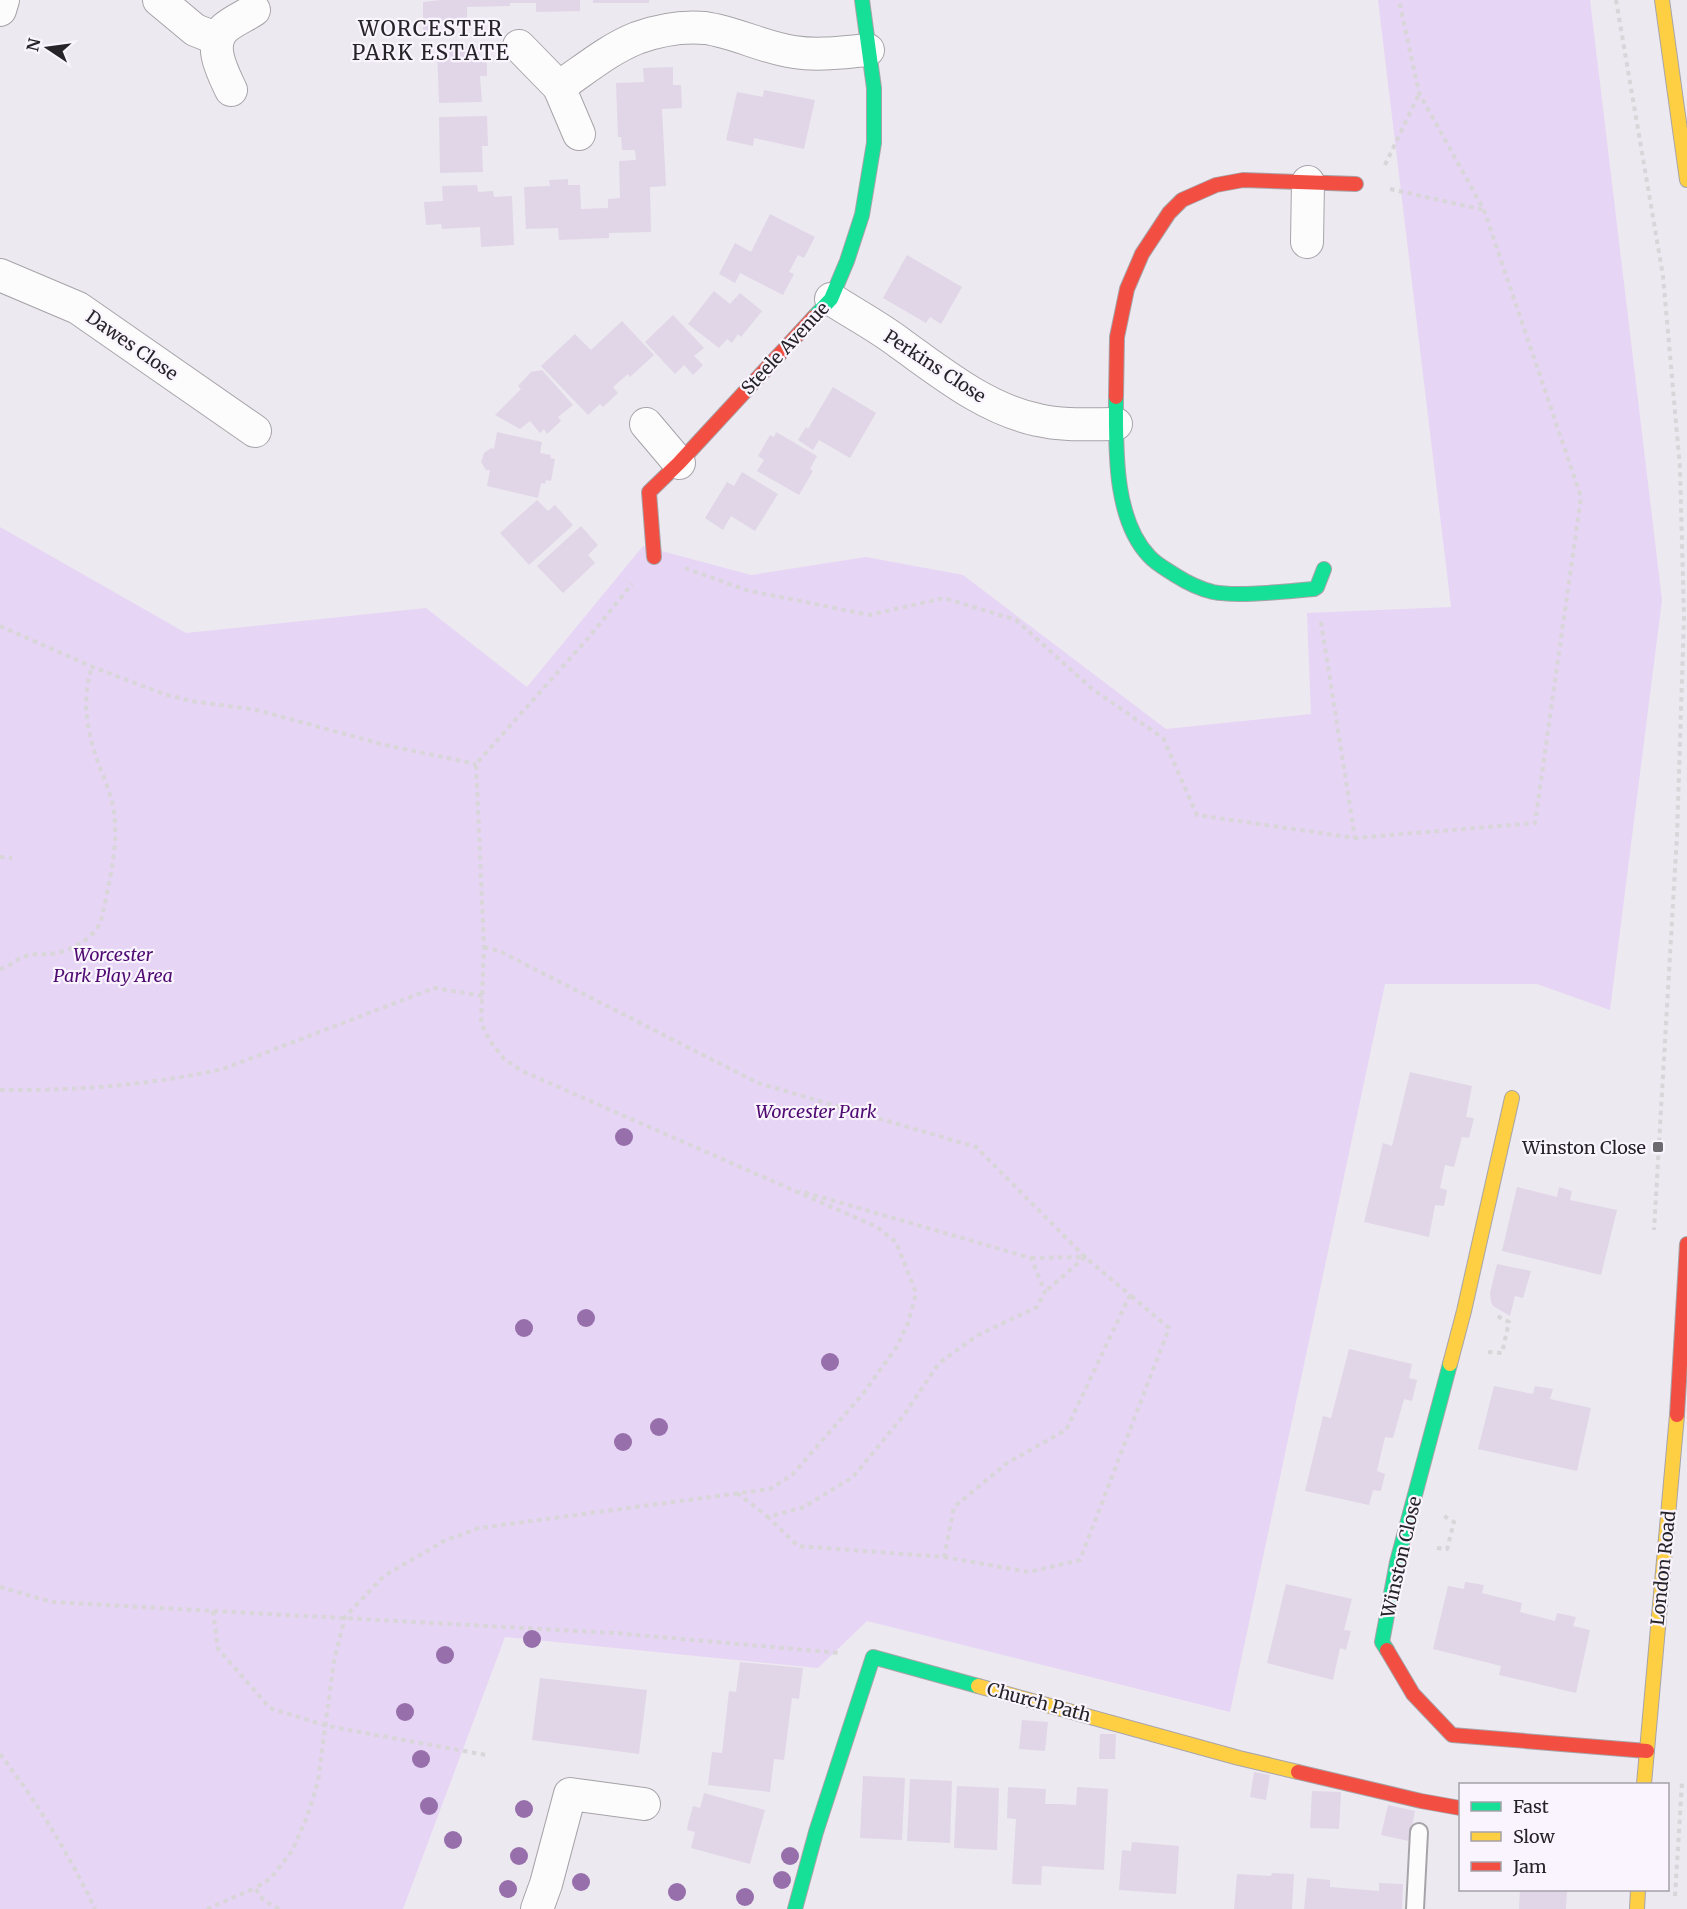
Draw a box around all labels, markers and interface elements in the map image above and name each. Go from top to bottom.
district label: WORCESTER PARK ESTATE [352,15,510,66]
north arrow [18,18,78,78]
text: N [22,36,45,53]
street label: Steele Avenue [736,297,834,399]
street label: Dawes Close [82,305,182,385]
street label: Perkins Close [880,325,990,407]
park label: Worcester Park Play Area [53,943,173,987]
park label: Worcester Park [755,1100,877,1123]
place label: Winston Close [1521,1136,1646,1159]
marker: Winston Close [1651,1140,1665,1154]
street label: Winston Close [1376,1494,1426,1621]
street label: London Road [1646,1509,1680,1626]
street label: Church Path [985,1677,1094,1727]
legend [1459,1783,1669,1891]
text: Fast [1513,1795,1549,1818]
text: Slow [1513,1825,1556,1848]
text: Jam [1512,1855,1547,1878]

